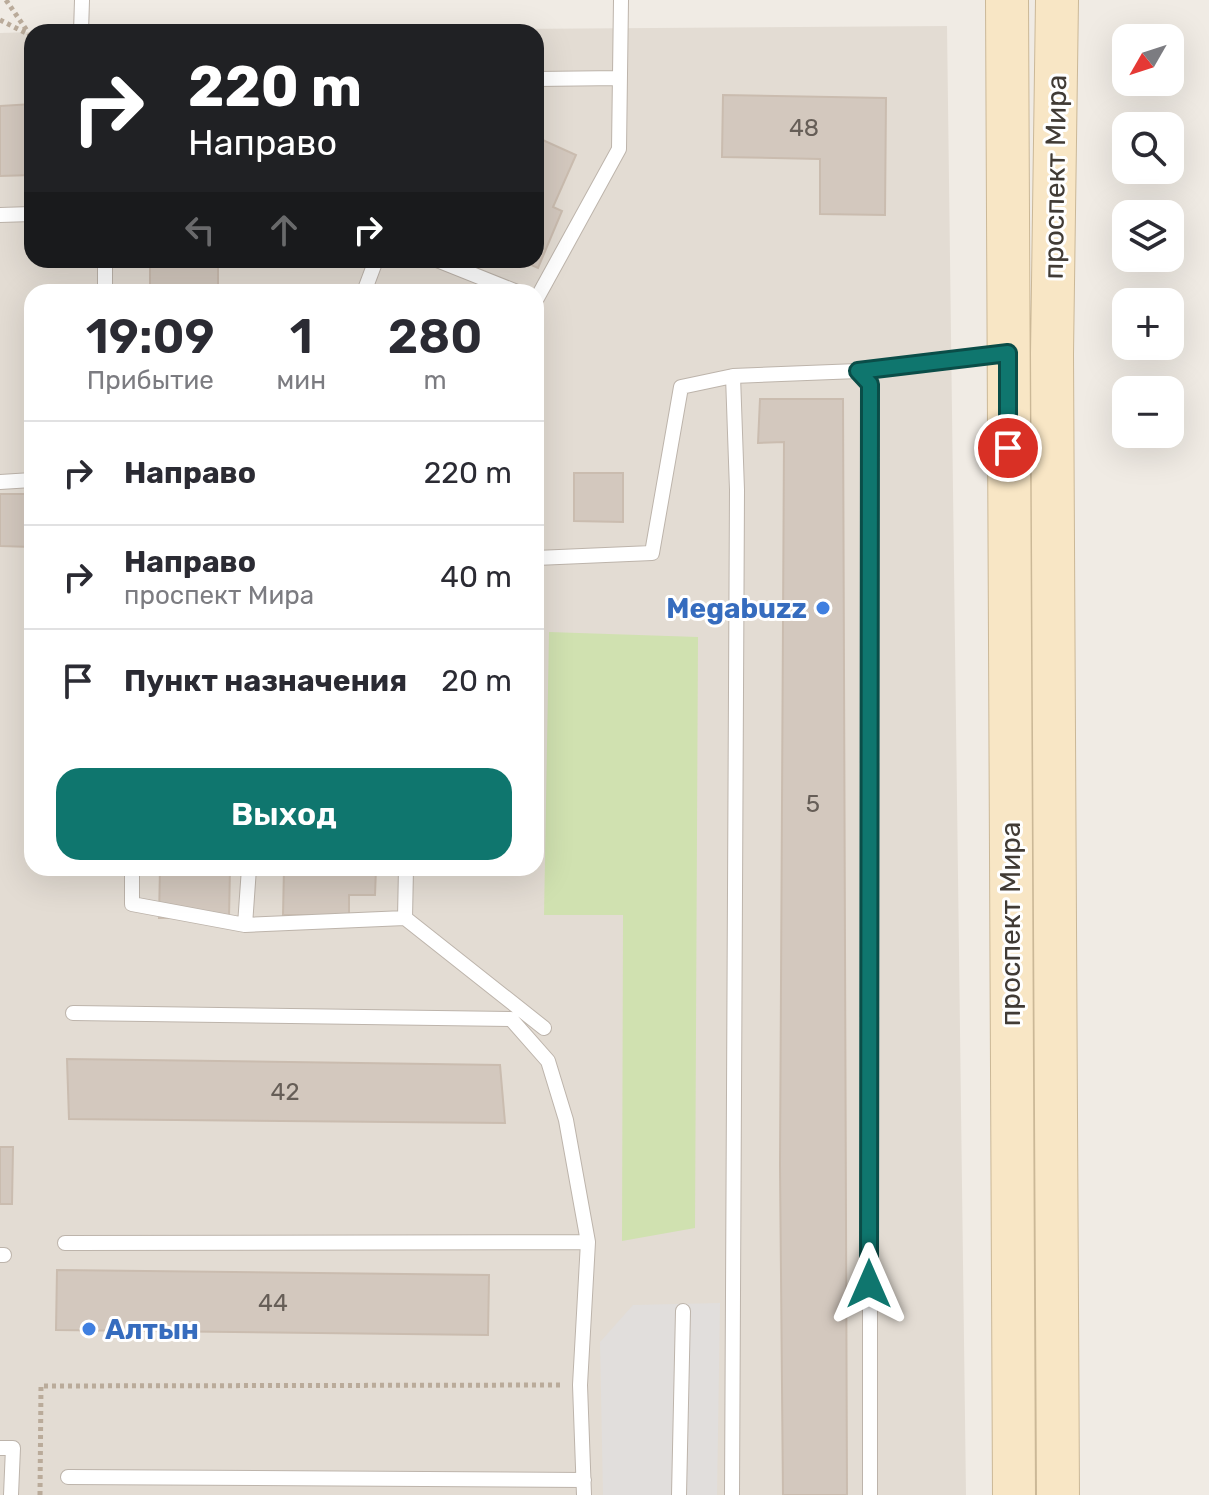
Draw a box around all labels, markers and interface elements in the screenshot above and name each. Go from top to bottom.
north arrow [1112,24,1184,96]
map controls [1112,24,1184,448]
text: 220 m [188,54,362,120]
icon: right [56,56,160,160]
street label: проспект Мира [1037,74,1073,280]
button: search [1112,112,1184,184]
house number: 48 [789,114,819,142]
text: Направо [188,121,337,164]
button: layers [1112,200,1184,272]
icon: left [178,208,222,252]
icon: ahead [262,208,306,252]
icon: right [346,208,390,252]
button: + [1112,288,1184,360]
text: 19:09 [86,308,215,365]
text: 1 [290,308,313,365]
text: 280 [388,308,482,365]
text: Прибытие [87,365,214,396]
text: мин [277,365,326,396]
text: m [423,365,447,396]
button: − [1112,376,1184,448]
pin [974,414,1042,482]
icon: arrive [986,426,1030,470]
icon: right [56,451,100,495]
text: Направо [124,455,256,491]
text: 220 m [424,455,512,491]
text: Направо [124,544,256,580]
icon: right [56,555,100,599]
text: 40 m [440,559,512,595]
text: проспект Мира [124,580,314,611]
place label: Megabuzz [666,592,807,625]
marker: Megabuzz [814,599,832,617]
icon: arrive [56,659,100,703]
text: Пункт назначения [124,663,407,699]
text: 20 m [441,663,512,699]
button: Выход [56,768,512,860]
house number: 5 [806,790,820,818]
street label: проспект Мира [994,822,1027,1026]
house number: 42 [271,1078,300,1106]
position arrow [827,1242,911,1326]
house number: 44 [258,1289,288,1317]
place label: Алтын [105,1313,199,1346]
marker: Алтын [80,1320,98,1338]

